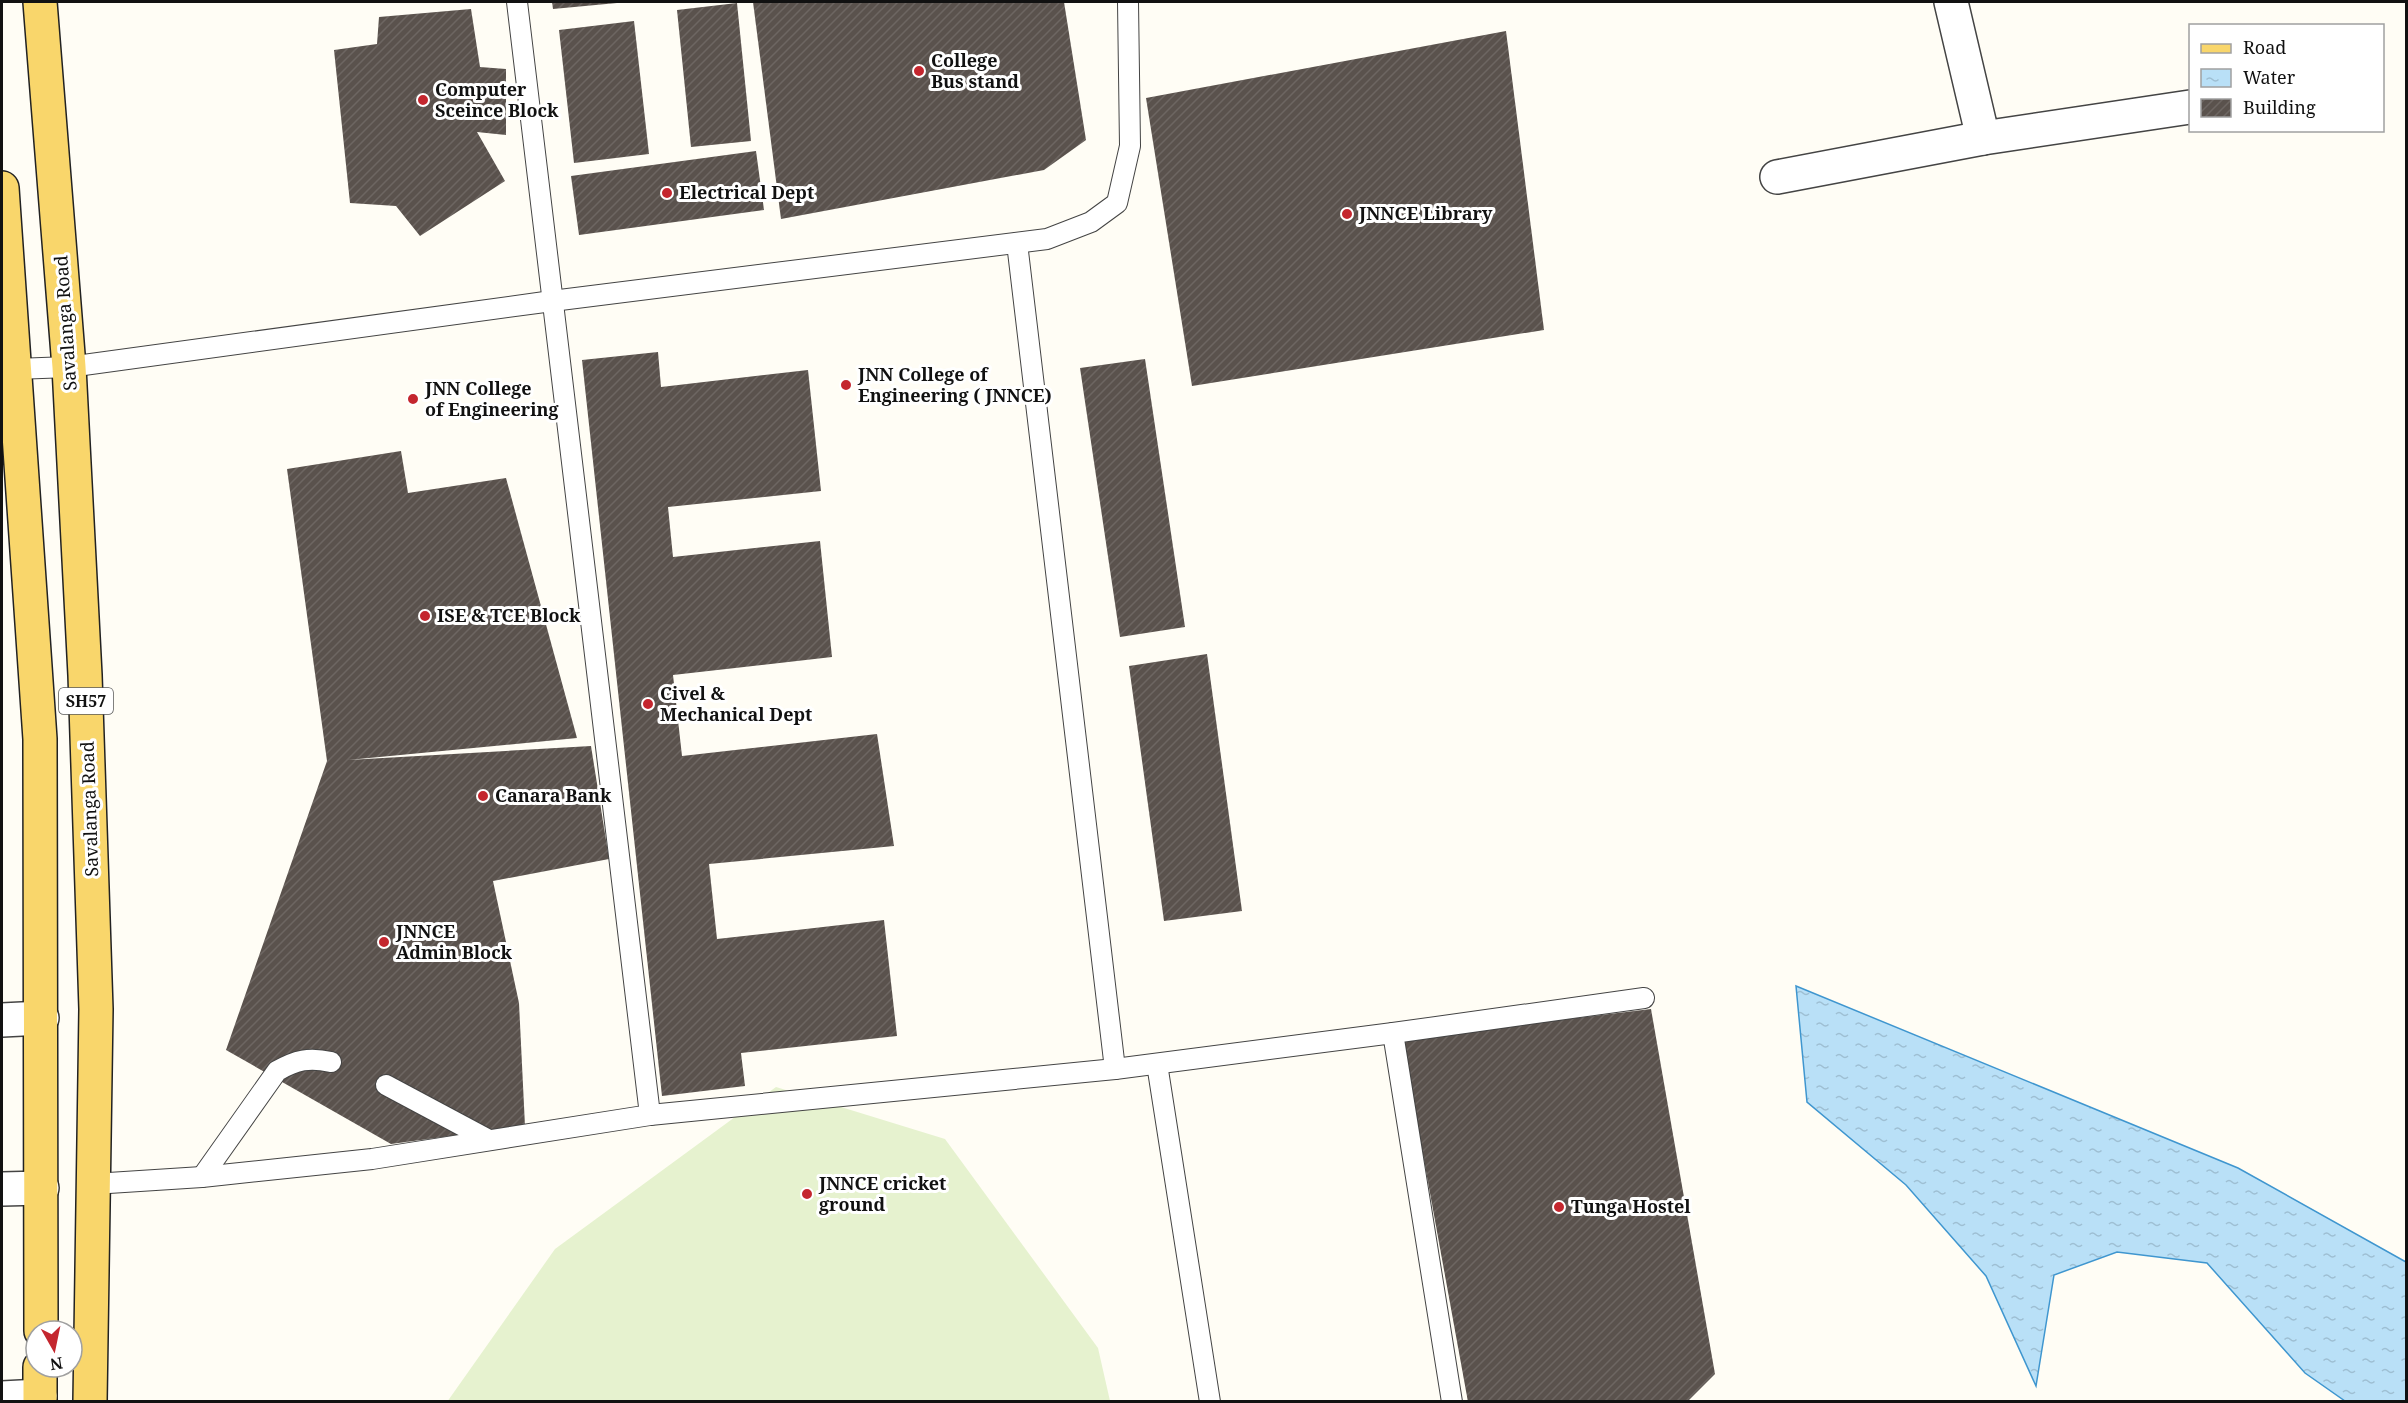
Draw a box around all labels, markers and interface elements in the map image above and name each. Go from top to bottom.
legend [2189,24,2384,132]
text: Road [2243,35,2286,59]
place label: College Bus stand [931,48,1019,93]
marker: College Bus stand [912,64,926,78]
text: Water [2243,65,2296,89]
place label: Computer Sceince Block [435,77,559,122]
marker: Computer Sceince Block [416,93,430,107]
text: Building [2243,95,2316,119]
place label: Electrical Dept [679,180,814,204]
marker: Electrical Dept [660,186,674,200]
place label: JNNCE Library [1358,201,1493,225]
marker: JNNCE Library [1340,207,1354,221]
street label: Savalanga Road [48,255,82,392]
place label: JNN College of Engineering ( JNNCE) [857,362,1052,407]
place label: JNN College of Engineering [424,376,560,421]
marker: JNN College of Engineering ( JNNCE) [839,378,853,392]
marker: JNN College of Engineering [406,392,420,406]
place label: ISE & TCE Block [437,603,581,627]
marker: ISE & TCE Block [418,609,432,623]
place label: Civel & Mechanical Dept [660,681,812,726]
road number: SH57 [59,688,113,714]
marker: Civel & Mechanical Dept [641,697,655,711]
street label: Savalanga Road [75,741,103,877]
place label: Canara Bank [495,783,612,807]
marker: Canara Bank [476,789,490,803]
place label: JNNCE Admin Block [395,919,513,964]
marker: JNNCE Admin Block [377,935,391,949]
place label: JNNCE cricket ground [818,1171,946,1216]
marker: JNNCE cricket ground [800,1187,814,1201]
place label: Tunga Hostel [1571,1194,1691,1218]
marker: Tunga Hostel [1552,1200,1566,1214]
north arrow [24,1319,84,1379]
text: N [48,1352,64,1376]

